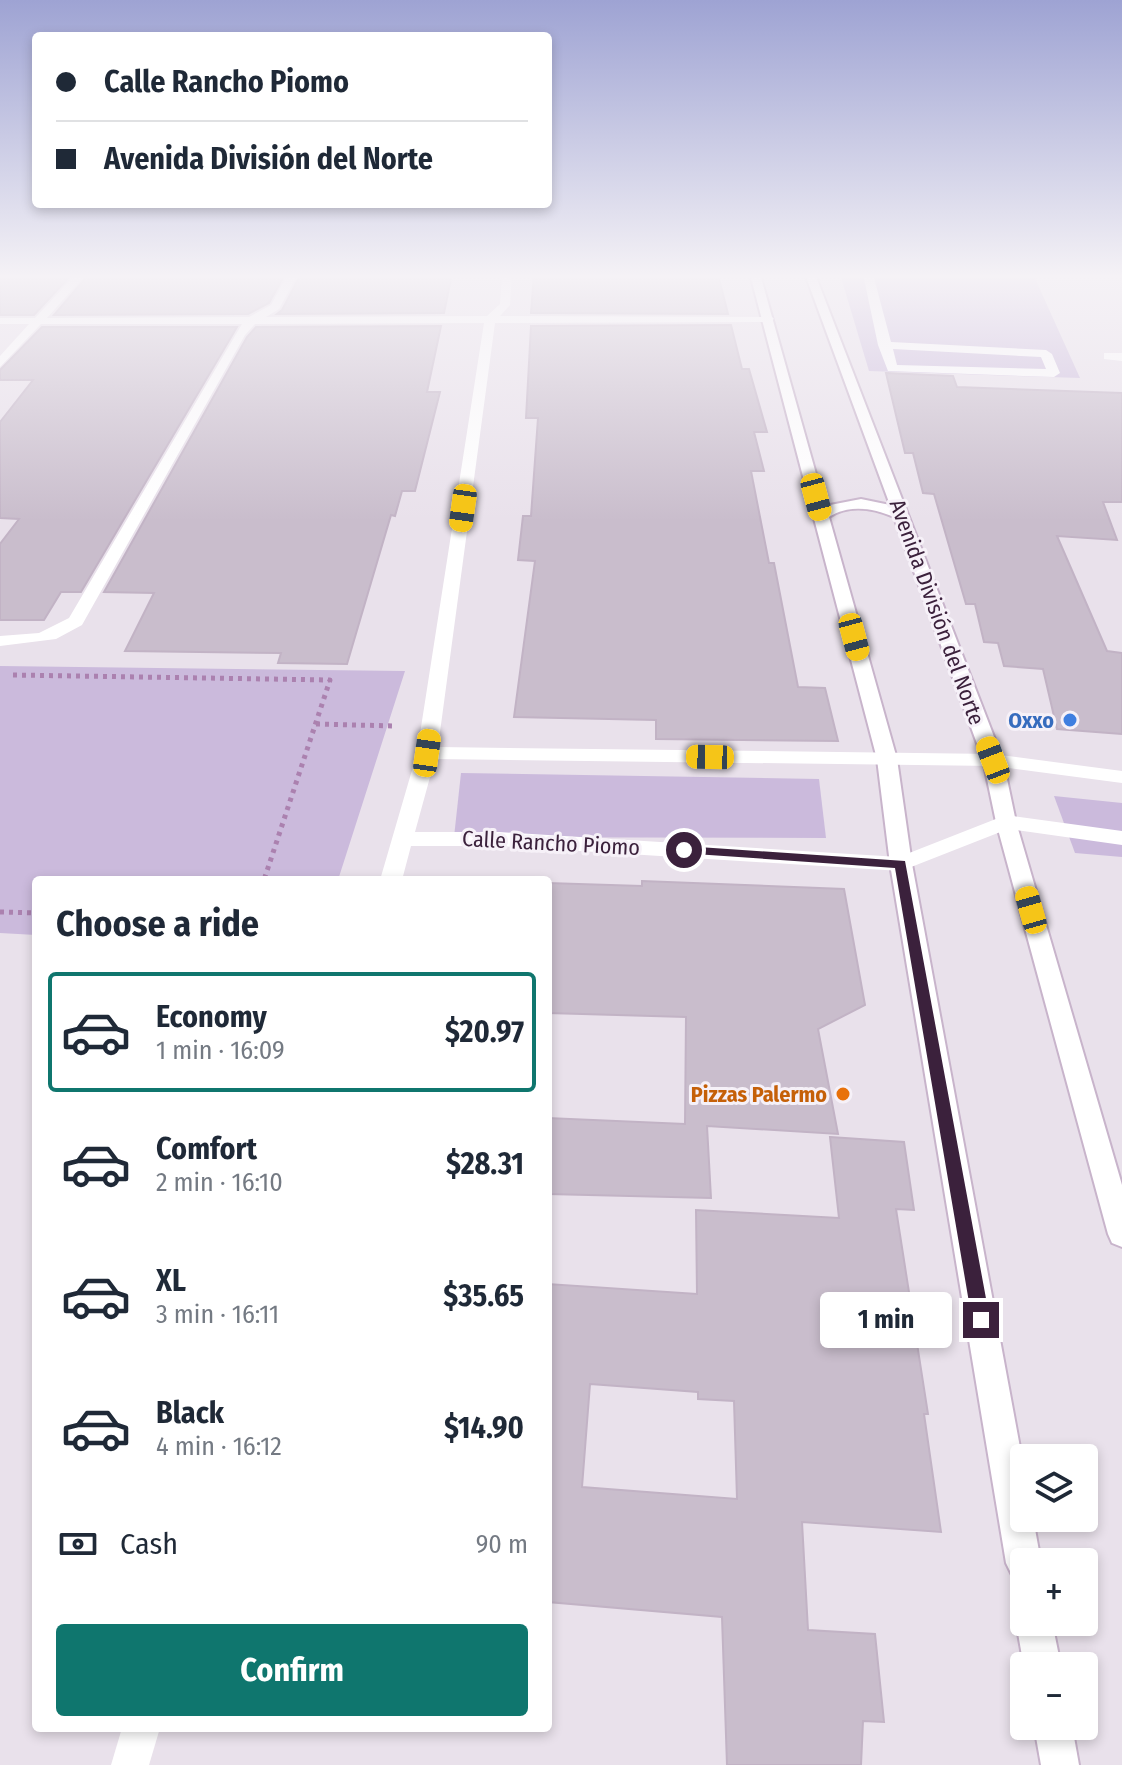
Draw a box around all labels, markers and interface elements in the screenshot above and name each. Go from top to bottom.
text: Calle Rancho Piomo [104,64,349,100]
text: Avenida División del Norte [104,141,433,177]
car [798,471,834,523]
car [448,483,478,533]
street label: Avenida División del Norte [884,496,990,728]
car [836,611,872,663]
place label: Oxxo [1008,707,1054,734]
marker: Oxxo [1061,711,1079,729]
car [412,728,442,778]
car [973,733,1013,787]
car [686,745,734,769]
street label: Calle Rancho Piomo [461,825,641,861]
route start [666,832,702,868]
car [1013,884,1049,936]
text: Choose a ride [56,902,259,946]
icon: car [60,996,132,1068]
text: Economy [156,999,267,1035]
text: $20.97 [445,1014,524,1050]
text: 1 min · 16:09 [156,1035,285,1066]
place label: Pizzas Palermo [691,1081,827,1108]
marker: Pizzas Palermo [834,1085,852,1103]
icon: car [60,1128,132,1200]
text: Comfort [156,1131,257,1167]
text: $28.31 [446,1146,524,1182]
text: 2 min · 16:10 [156,1167,283,1198]
icon: car [60,1260,132,1332]
text: XL [156,1263,186,1299]
text: $35.65 [443,1278,524,1314]
callout: 1 min [821,1292,953,1348]
text: 3 min · 16:11 [156,1299,279,1330]
route end [963,1302,999,1338]
text: 1 min [858,1304,914,1335]
icon: car [60,1392,132,1464]
text: Black [156,1395,224,1431]
text: $14.90 [444,1410,524,1446]
text: 4 min · 16:12 [156,1431,282,1462]
map controls [1010,1444,1098,1740]
button: layers [1010,1444,1098,1532]
icon: cash [56,1522,100,1566]
text: Cash [120,1526,178,1562]
text: 90 m [476,1529,528,1560]
button: + [1010,1548,1098,1636]
button: Confirm [56,1624,528,1716]
button: − [1010,1652,1098,1740]

